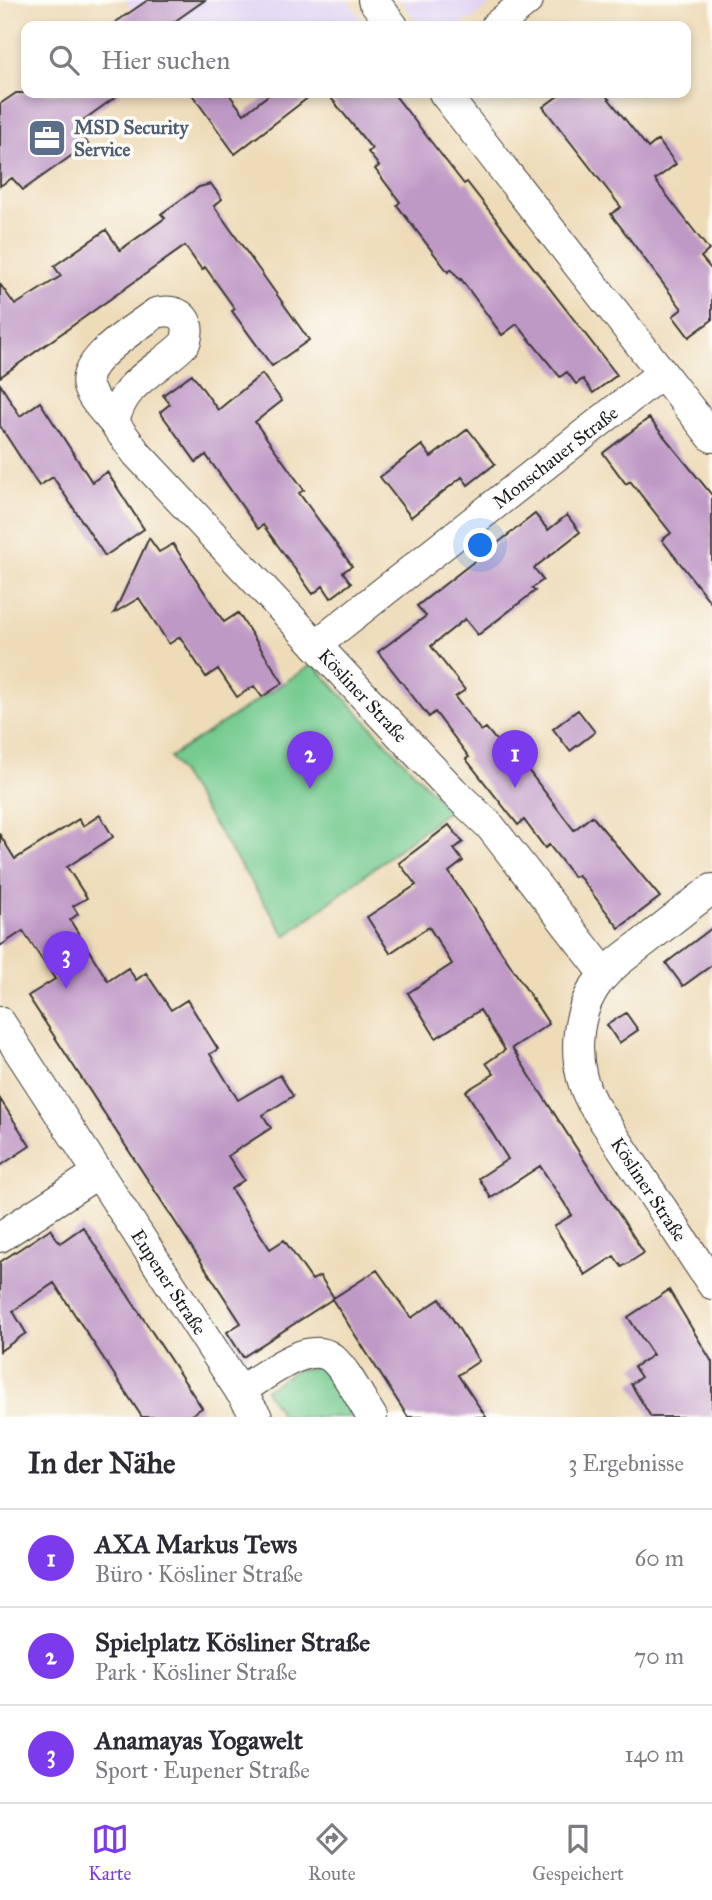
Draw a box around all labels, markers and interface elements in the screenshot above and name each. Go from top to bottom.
search box [21,21,691,98]
icon: search [45,41,83,79]
text: Hier suchen [101,44,230,76]
place label: MSD Security Service [74,116,190,161]
office icon: MSD Security Service [26,117,68,159]
street label: Monschauer Straße [488,401,623,514]
your location [463,528,497,562]
street label: Kösliner Straße [313,644,412,747]
pin: 1 [492,730,538,788]
pin: 2 [287,731,333,789]
pin: 3 [43,931,89,989]
street label: Kösliner Straße [606,1133,692,1246]
street label: Eupener Straße [126,1225,211,1339]
text: In der Nähe [28,1445,176,1481]
text: 3 Ergebnisse [568,1449,684,1477]
text: AXA Markus Tews [95,1528,297,1560]
text: 1 [46,1544,56,1572]
text: 60 m [635,1544,684,1572]
text: Büro · Kösliner Straße [95,1560,303,1588]
text: Spielplatz Kösliner Straße [95,1626,370,1658]
text: 2 [45,1642,57,1670]
text: 70 m [634,1642,684,1670]
text: Park · Kösliner Straße [95,1658,297,1686]
text: Anamayas Yogawelt [95,1724,303,1756]
text: 3 [46,1740,56,1768]
text: 140 m [624,1740,684,1768]
text: Sport · Eupener Straße [95,1756,310,1784]
tab: Karte [88,1820,132,1885]
tab: Route [308,1820,356,1885]
tab: Gespeichert [532,1820,624,1885]

